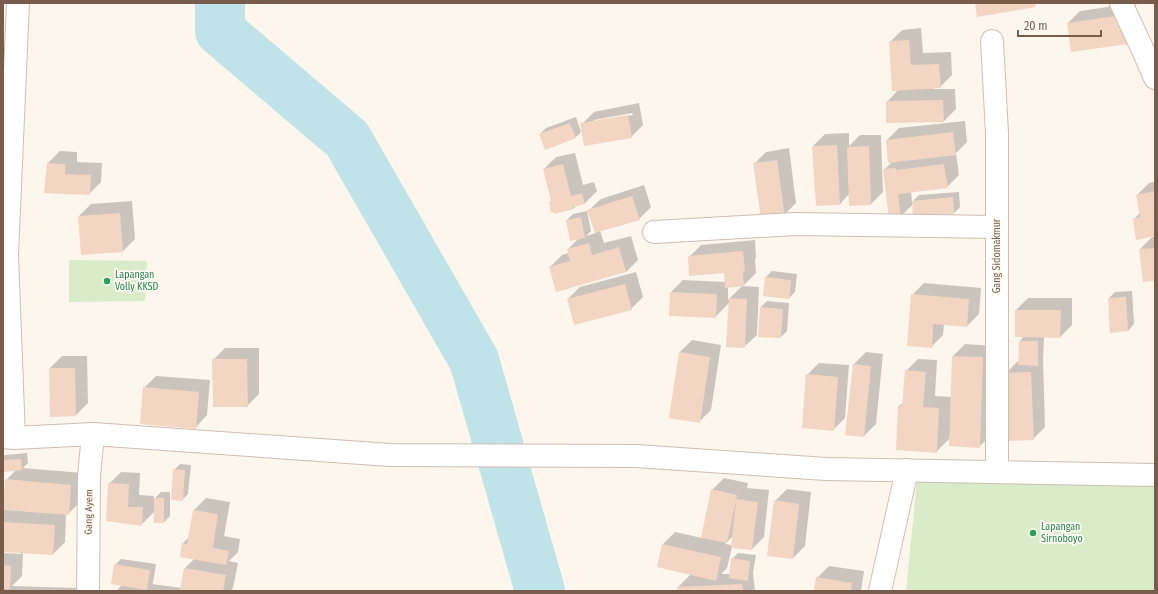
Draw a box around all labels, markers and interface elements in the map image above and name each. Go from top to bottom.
scale bar [1018,12,1101,38]
text: 20 m [1024,19,1048,33]
street label: Gang Sidomakmur [991,218,1003,293]
place label: Lapangan Volly KKSD [115,269,159,293]
marker: Lapangan Volly KKSD [102,276,112,286]
street label: Gang Ayem [83,489,95,535]
place label: Lapangan Sirnoboyo [1041,521,1083,545]
marker: Lapangan Sirnoboyo [1028,528,1038,538]

